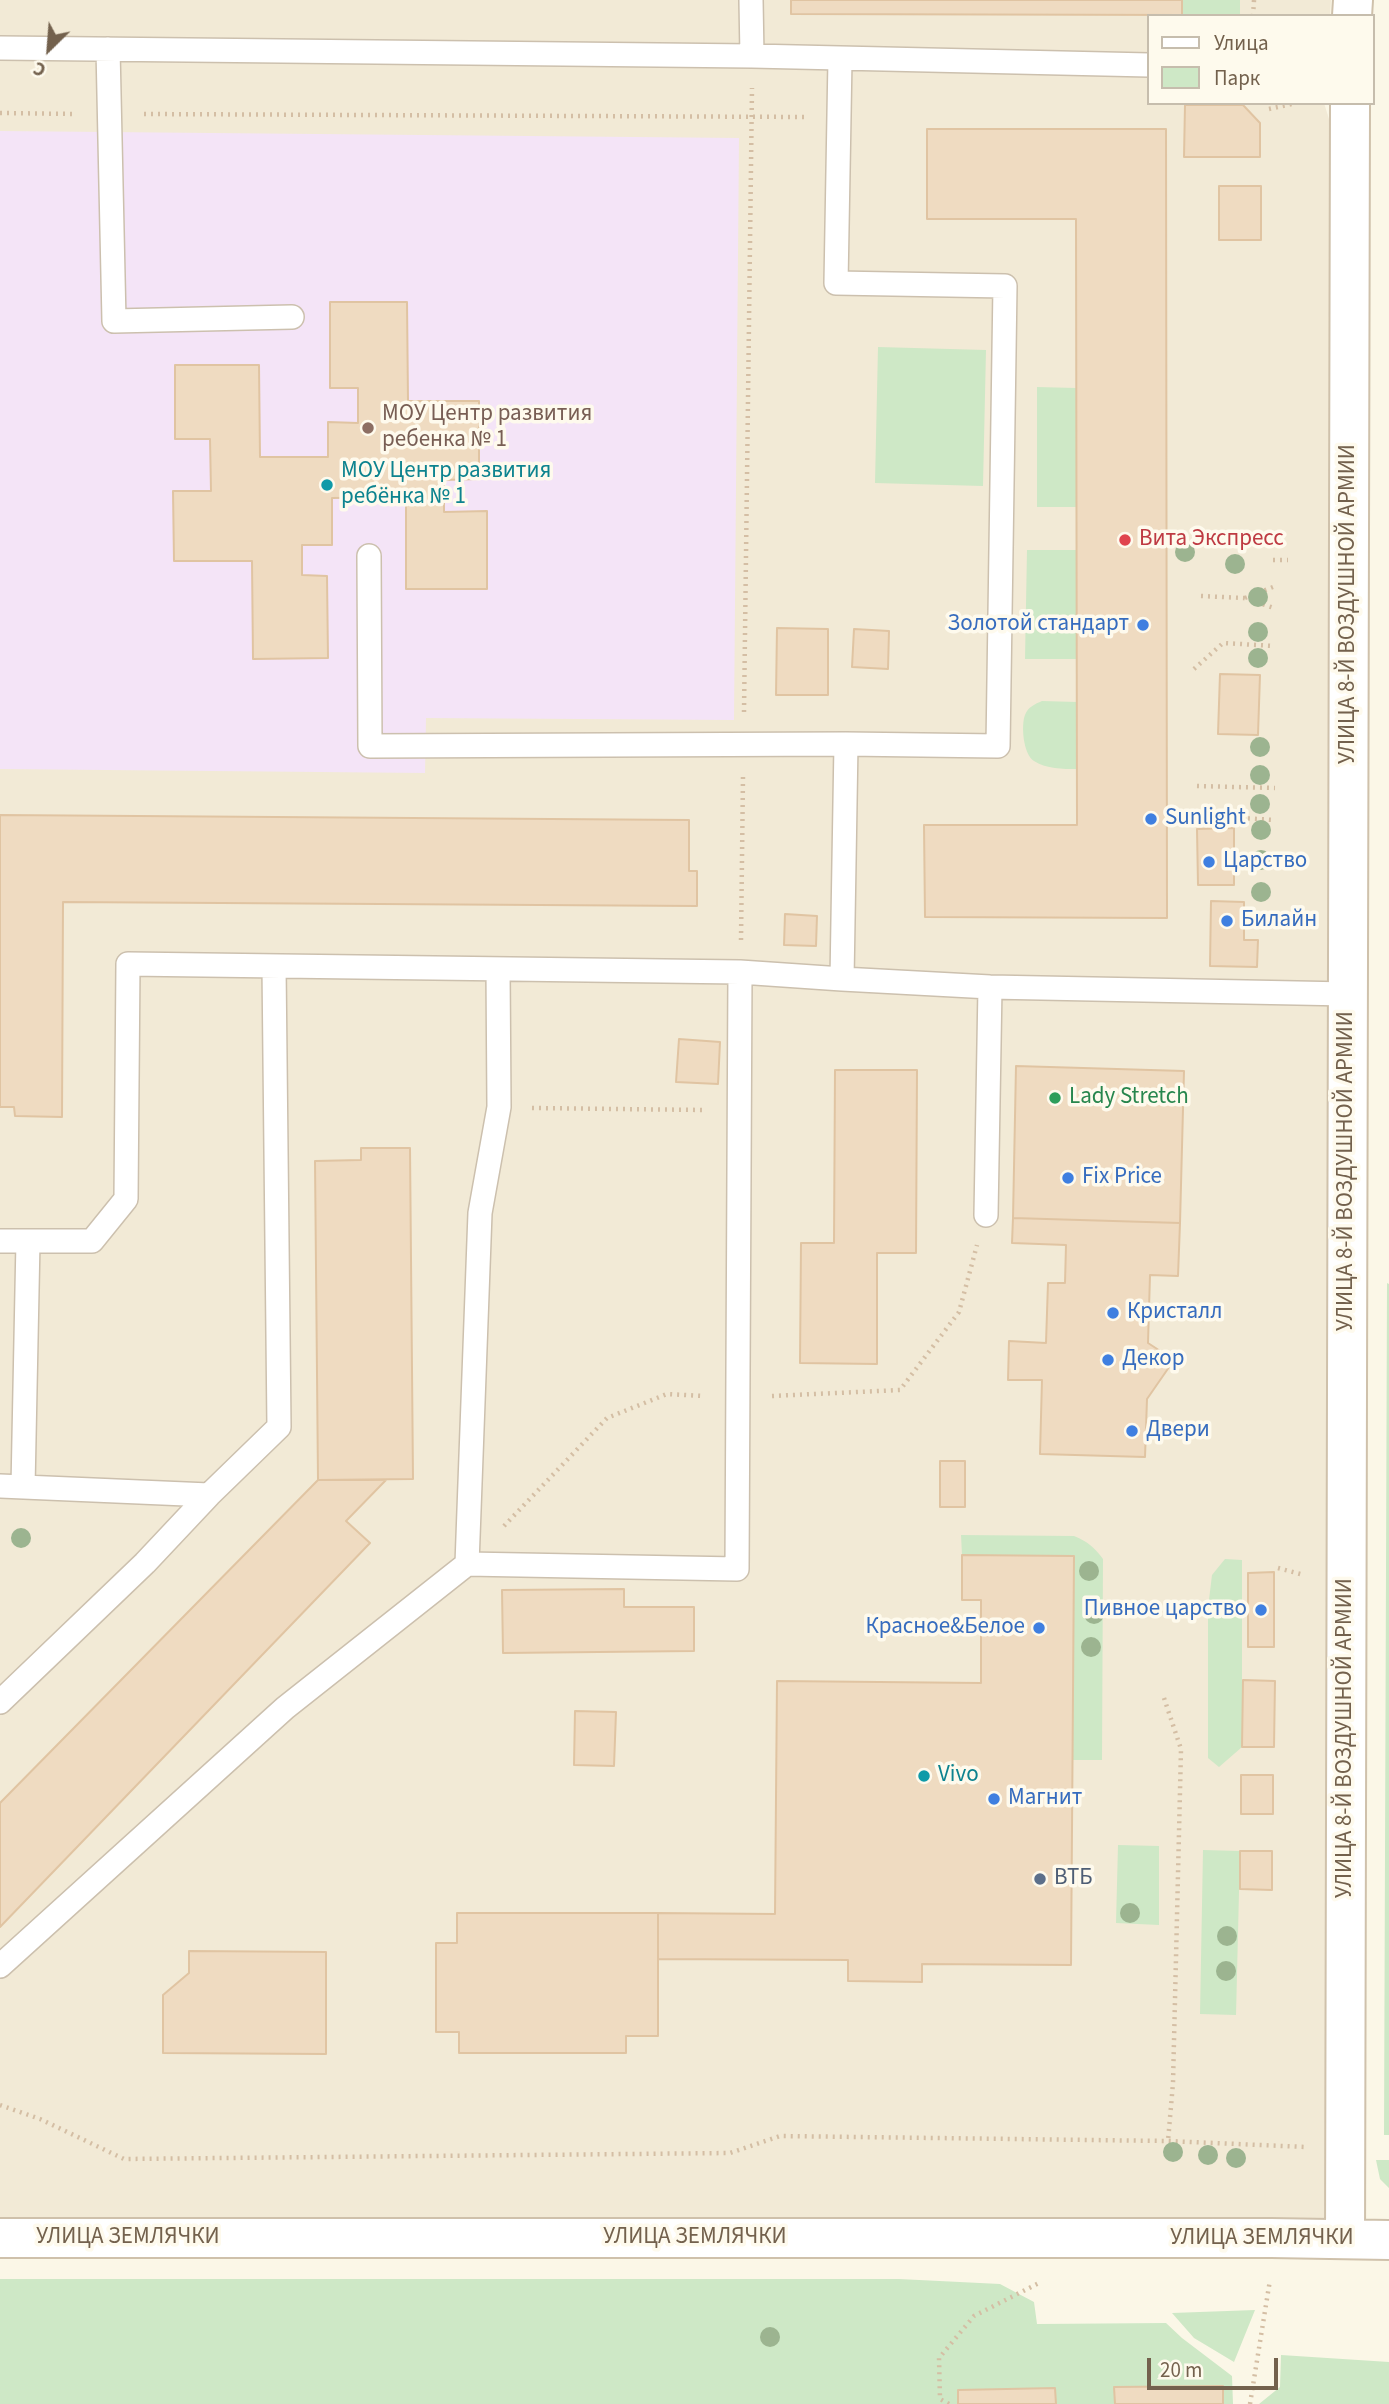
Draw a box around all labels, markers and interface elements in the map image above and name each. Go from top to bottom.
north arrow [14,14,84,84]
legend [1148,14,1375,105]
text: Улица [1214,28,1269,58]
text: С [29,54,51,83]
text: Парк [1214,63,1260,93]
place label: МОУ Центр развития ребенка № 1 [382,401,592,455]
marker: МОУ Центр развития ребенка № 1 [360,420,376,436]
street label: УЛИЦА 8-Й ВОЗДУШНОЙ АРМИИ [1335,444,1363,764]
place label: МОУ Центр развития ребёнка № 1 [341,458,551,512]
marker: МОУ Центр развития ребёнка № 1 [319,477,335,493]
place label: Вита Экспресс [1139,526,1284,554]
marker: Вита Экспресс [1117,532,1133,548]
place label: Золотой стандарт [948,611,1129,639]
marker: Золотой стандарт [1135,617,1151,633]
place label: Sunlight [1165,805,1246,833]
marker: Sunlight [1143,811,1159,827]
place label: Царство [1223,848,1307,876]
marker: Царство [1201,854,1217,870]
place label: Билайн [1241,907,1317,935]
marker: Билайн [1219,913,1235,929]
street label: УЛИЦА 8-Й ВОЗДУШНОЙ АРМИИ [1333,1011,1361,1331]
place label: Lady Stretch [1069,1084,1189,1112]
marker: Lady Stretch [1047,1090,1063,1106]
place label: Fix Price [1082,1164,1162,1192]
marker: Fix Price [1060,1170,1076,1186]
place label: Кристалл [1127,1299,1222,1327]
marker: Кристалл [1105,1305,1121,1321]
place label: Декор [1122,1346,1184,1374]
marker: Декор [1100,1352,1116,1368]
place label: Двери [1146,1417,1210,1445]
marker: Двери [1124,1423,1140,1439]
street label: УЛИЦА 8-Й ВОЗДУШНОЙ АРМИИ [1332,1578,1360,1898]
place label: Пивное царство [1084,1596,1247,1624]
marker: Пивное царство [1253,1602,1269,1618]
place label: Красное&Белое [866,1614,1025,1642]
marker: Красное&Белое [1031,1620,1047,1636]
place label: Vivo [938,1762,979,1790]
marker: Vivo [916,1768,932,1784]
place label: Магнит [1008,1785,1082,1813]
marker: Магнит [986,1791,1002,1807]
place label: ВТБ [1054,1865,1093,1893]
marker: ВТБ [1032,1871,1048,1887]
street label: УЛИЦА ЗЕМЛЯЧКИ [36,2224,220,2252]
street label: УЛИЦА ЗЕМЛЯЧКИ [603,2224,787,2252]
street label: УЛИЦА ЗЕМЛЯЧКИ [1170,2225,1354,2253]
scale bar [1151,2344,1282,2388]
text: 20 m [1160,2355,1202,2385]

